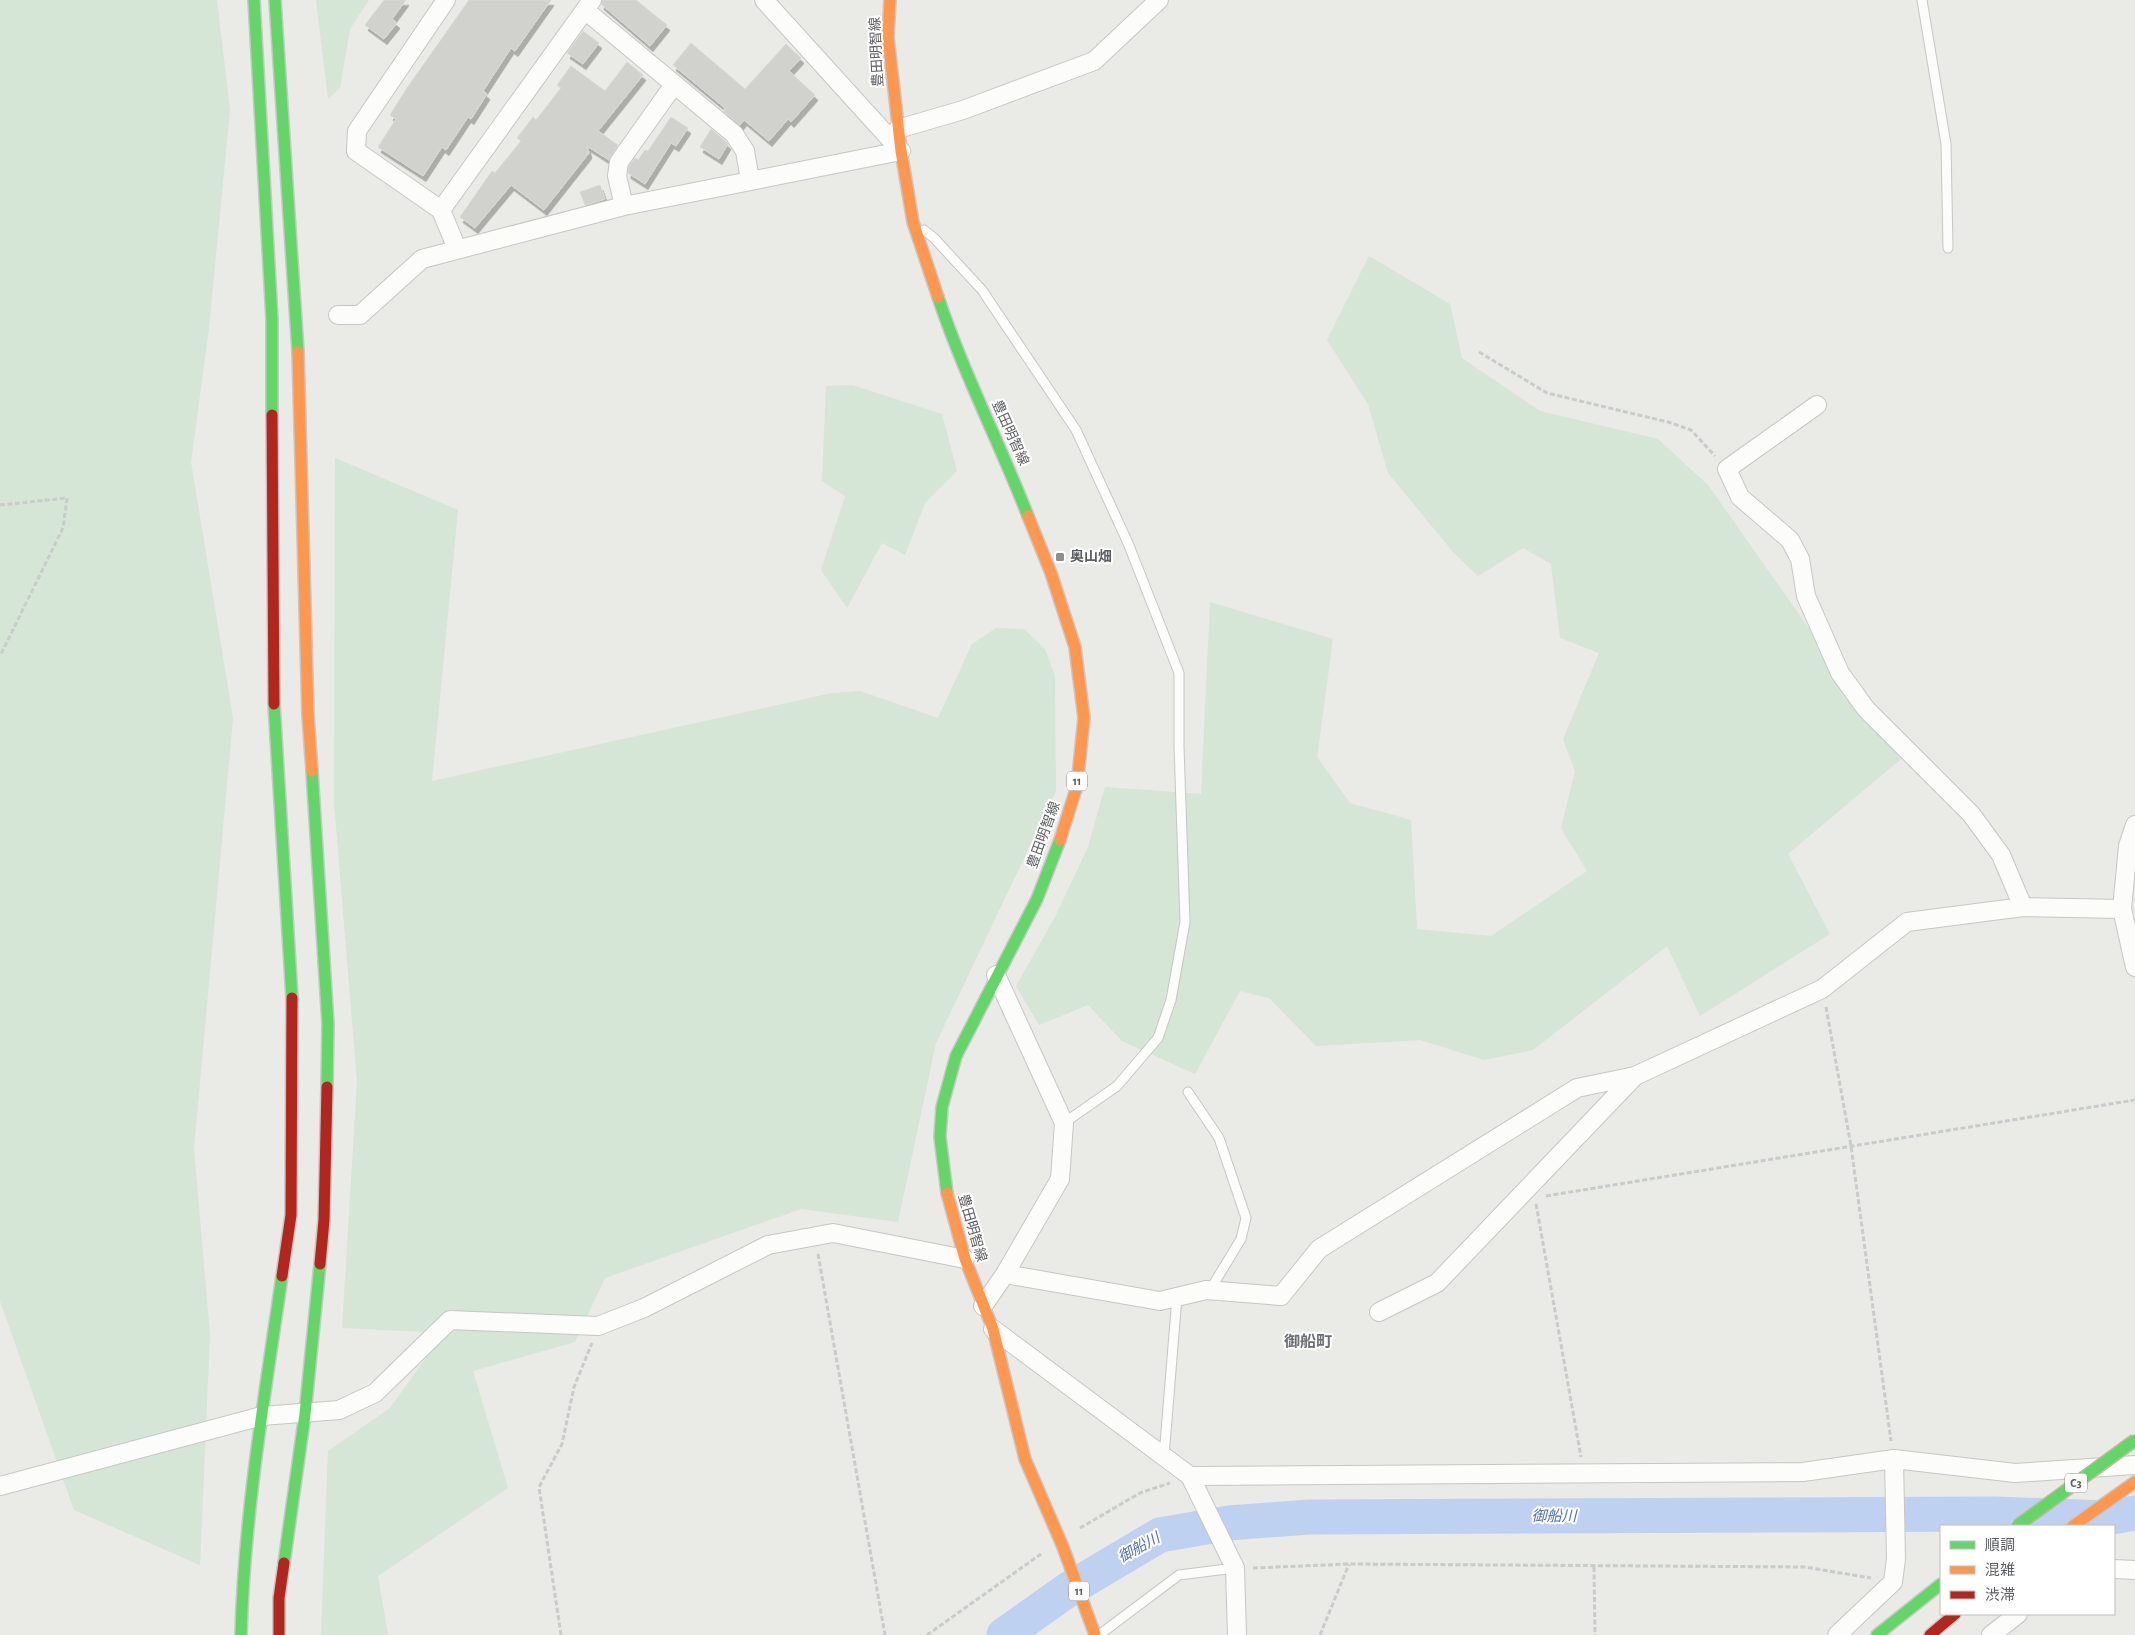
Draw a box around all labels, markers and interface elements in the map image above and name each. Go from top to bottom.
street label: 豊田明智線 [866,17,886,87]
street label: 豊田明智線 [989,397,1032,468]
place label: 奥山畑 [1070,548,1112,564]
marker: 奥山畑 [1054,551,1066,563]
road number: 11 [1067,771,1087,790]
street label: 豊田明智線 [1024,799,1063,870]
street label: 豊田明智線 [956,1192,990,1264]
district label: 御船町 [1284,1333,1332,1350]
road number: C3 [2065,1474,2087,1492]
water label: 御船川 [1531,1508,1578,1524]
legend [1940,1525,2115,1615]
water label: 御船川 [1115,1529,1164,1565]
text: 順調 [1985,1538,2015,1553]
text: 混雑 [1985,1562,2015,1578]
road number: 11 [1069,1582,1089,1600]
text: 渋滞 [1985,1587,2015,1603]

